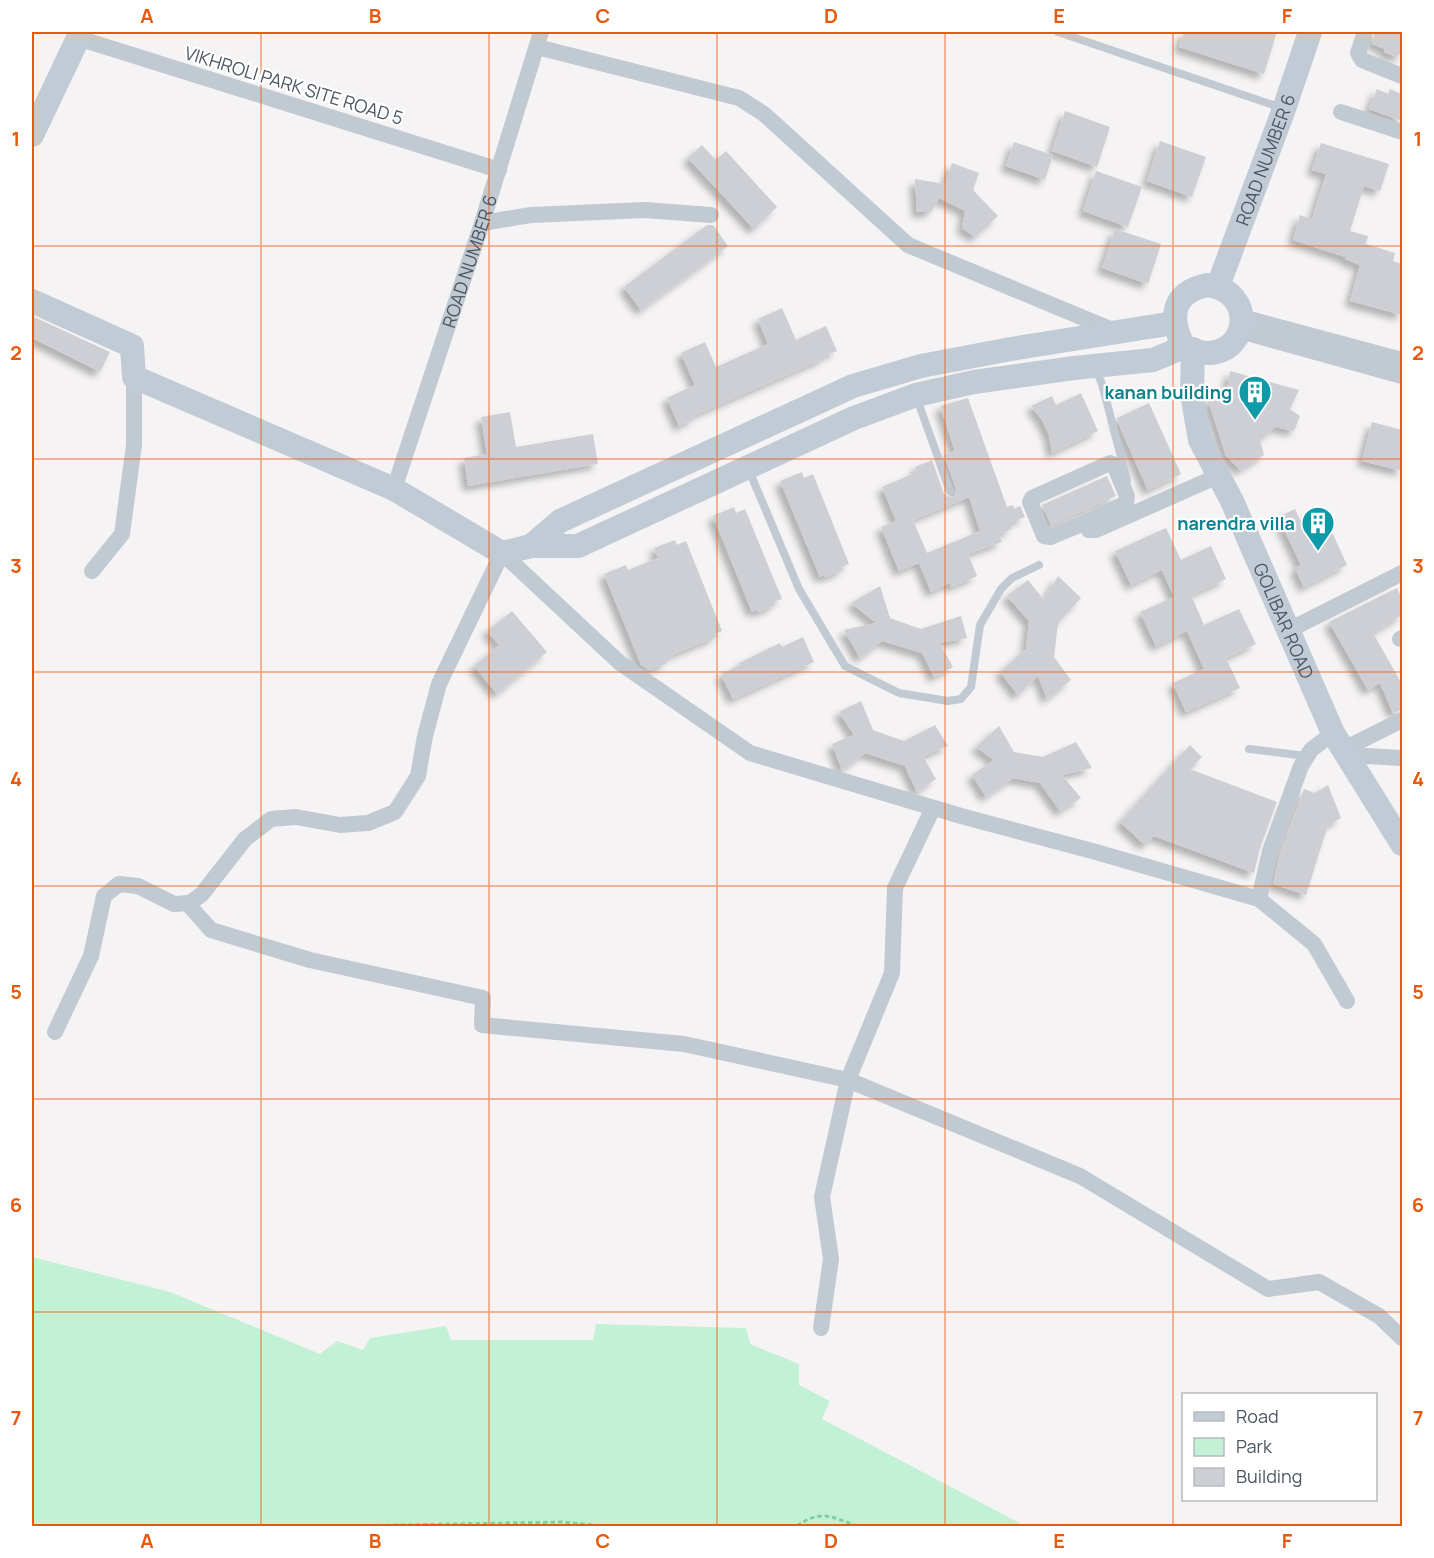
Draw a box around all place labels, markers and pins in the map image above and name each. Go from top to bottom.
building icon: kanan building [1237,374,1273,421]
place label: kanan building [1105,380,1232,404]
building icon: narendra villa [1300,505,1336,552]
place label: narendra villa [1177,511,1295,535]

